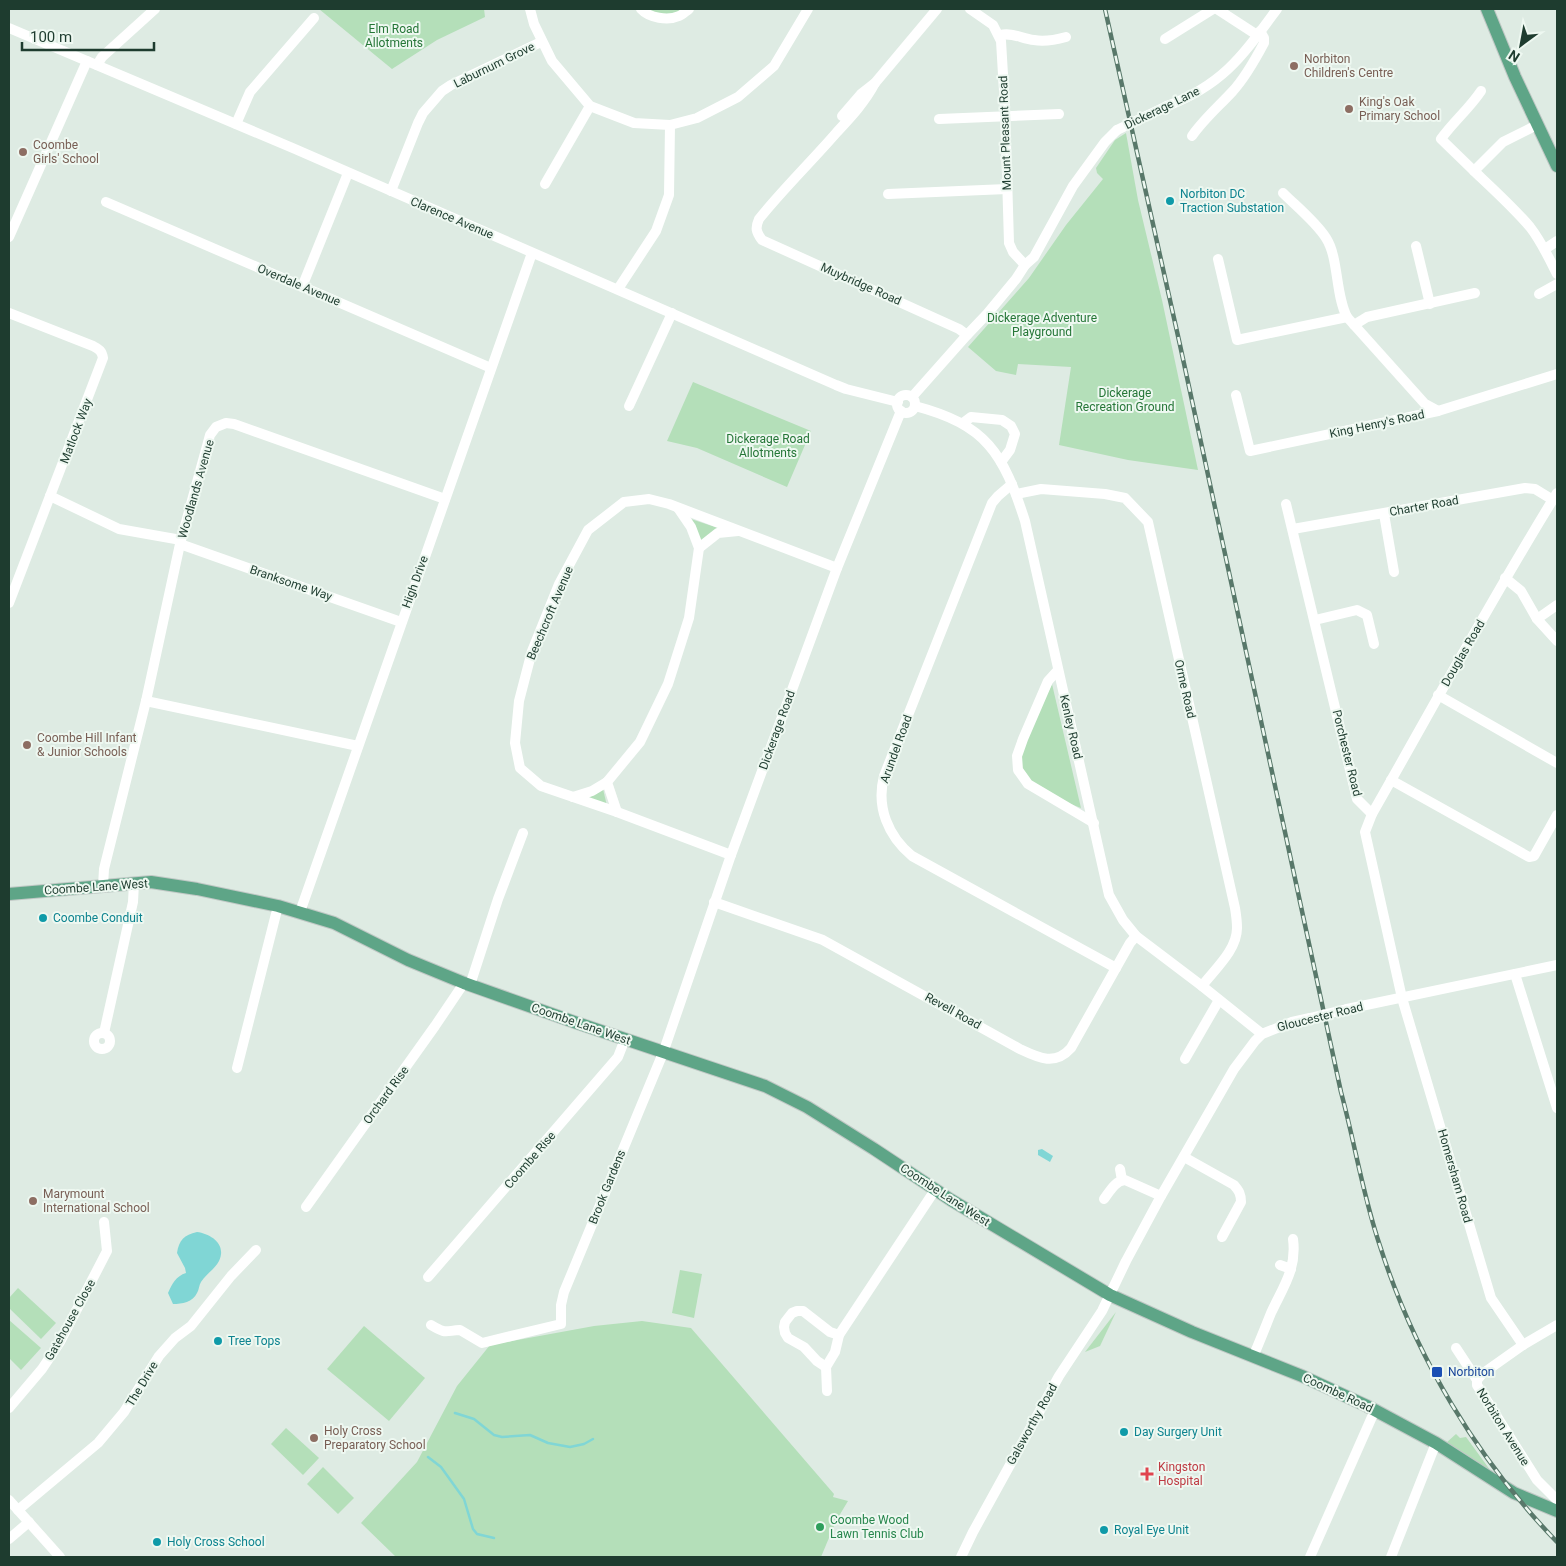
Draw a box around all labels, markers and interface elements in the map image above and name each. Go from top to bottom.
scale bar [22,20,155,52]
north arrow [1496,20,1546,70]
park label: Elm Road Allotments [365,22,423,50]
text: 100 m [30,28,72,46]
street label: Laburnum Grove [451,39,537,91]
text: N [1506,47,1523,65]
place label: Norbiton Children's Centre [1304,52,1393,80]
marker: Norbiton Children's Centre [1288,60,1300,72]
street label: Mount Pleasant Road [996,75,1014,191]
street label: Dickerage Lane [1122,84,1202,132]
place label: King's Oak Primary School [1359,95,1440,123]
marker: King's Oak Primary School [1343,103,1355,115]
place label: Coombe Girls' School [33,138,99,166]
marker: Coombe Girls' School [17,146,29,158]
place label: Norbiton DC Traction Substation [1180,187,1284,215]
street label: Clarence Avenue [408,194,496,242]
marker: Norbiton DC Traction Substation [1164,195,1176,207]
street label: Muybridge Road [818,260,904,308]
street label: Overdale Avenue [255,261,343,309]
park label: Dickerage Adventure Playground [987,311,1097,339]
park label: Dickerage Recreation Ground [1075,386,1175,414]
street label: Matlock Way [57,396,95,466]
street label: King Henry's Road [1328,407,1426,441]
park label: Dickerage Road Allotments [726,432,810,460]
street label: Woodlands Avenue [175,438,217,540]
street label: Charter Road [1388,493,1460,519]
street label: High Drive [399,554,431,610]
street label: Branksome Way [248,562,334,604]
street label: Beechcroft Avenue [524,564,576,662]
street label: Douglas Road [1438,617,1488,689]
street label: Orme Road [1171,658,1199,720]
street label: Dickerage Road [756,688,798,772]
street label: Kenley Road [1057,693,1085,761]
street label: Porchester Road [1329,708,1365,798]
street label: Arundel Road [877,713,915,785]
place label: Coombe Hill Infant & Junior Schools [37,731,137,759]
marker: Coombe Hill Infant & Junior Schools [21,739,33,751]
street label: Coombe Lane West [44,876,148,898]
place label: Coombe Conduit [53,911,143,925]
marker: Coombe Conduit [37,912,49,924]
street label: Revell Road [922,990,984,1032]
street label: Coombe Lane West [530,1000,633,1048]
street label: Gloucester Road [1275,1000,1365,1034]
street label: Orchard Rise [360,1063,412,1127]
street label: Homersham Road [1435,1128,1475,1224]
street label: Coombe Rise [501,1129,559,1191]
street label: Brook Gardens [586,1148,628,1226]
street label: Coombe Lane West [898,1161,992,1229]
place label: Marymount International School [43,1187,150,1215]
marker: Marymount International School [27,1195,39,1207]
street label: Gatehouse Close [42,1277,98,1363]
place label: Tree Tops [228,1334,281,1348]
marker: Tree Tops [212,1335,224,1347]
street label: The Drive [123,1359,161,1409]
marker: Norbiton [1430,1365,1444,1379]
place label: Norbiton [1448,1365,1494,1379]
street label: Coombe Road [1301,1371,1375,1415]
street label: Galsworthy Road [1004,1381,1060,1467]
street label: Norbiton Avenue [1474,1386,1532,1468]
place label: Holy Cross Preparatory School [324,1424,426,1452]
place label: Day Surgery Unit [1134,1425,1222,1439]
marker: Day Surgery Unit [1118,1426,1130,1438]
marker: Holy Cross Preparatory School [308,1432,320,1444]
place label: Kingston Hospital [1158,1460,1205,1488]
marker: Kingston Hospital [1140,1467,1154,1481]
place label: Coombe Wood Lawn Tennis Club [830,1513,924,1541]
marker: Coombe Wood Lawn Tennis Club [814,1521,826,1533]
place label: Royal Eye Unit [1114,1523,1189,1537]
marker: Royal Eye Unit [1098,1524,1110,1536]
place label: Holy Cross School [167,1535,265,1549]
marker: Holy Cross School [151,1536,163,1548]

